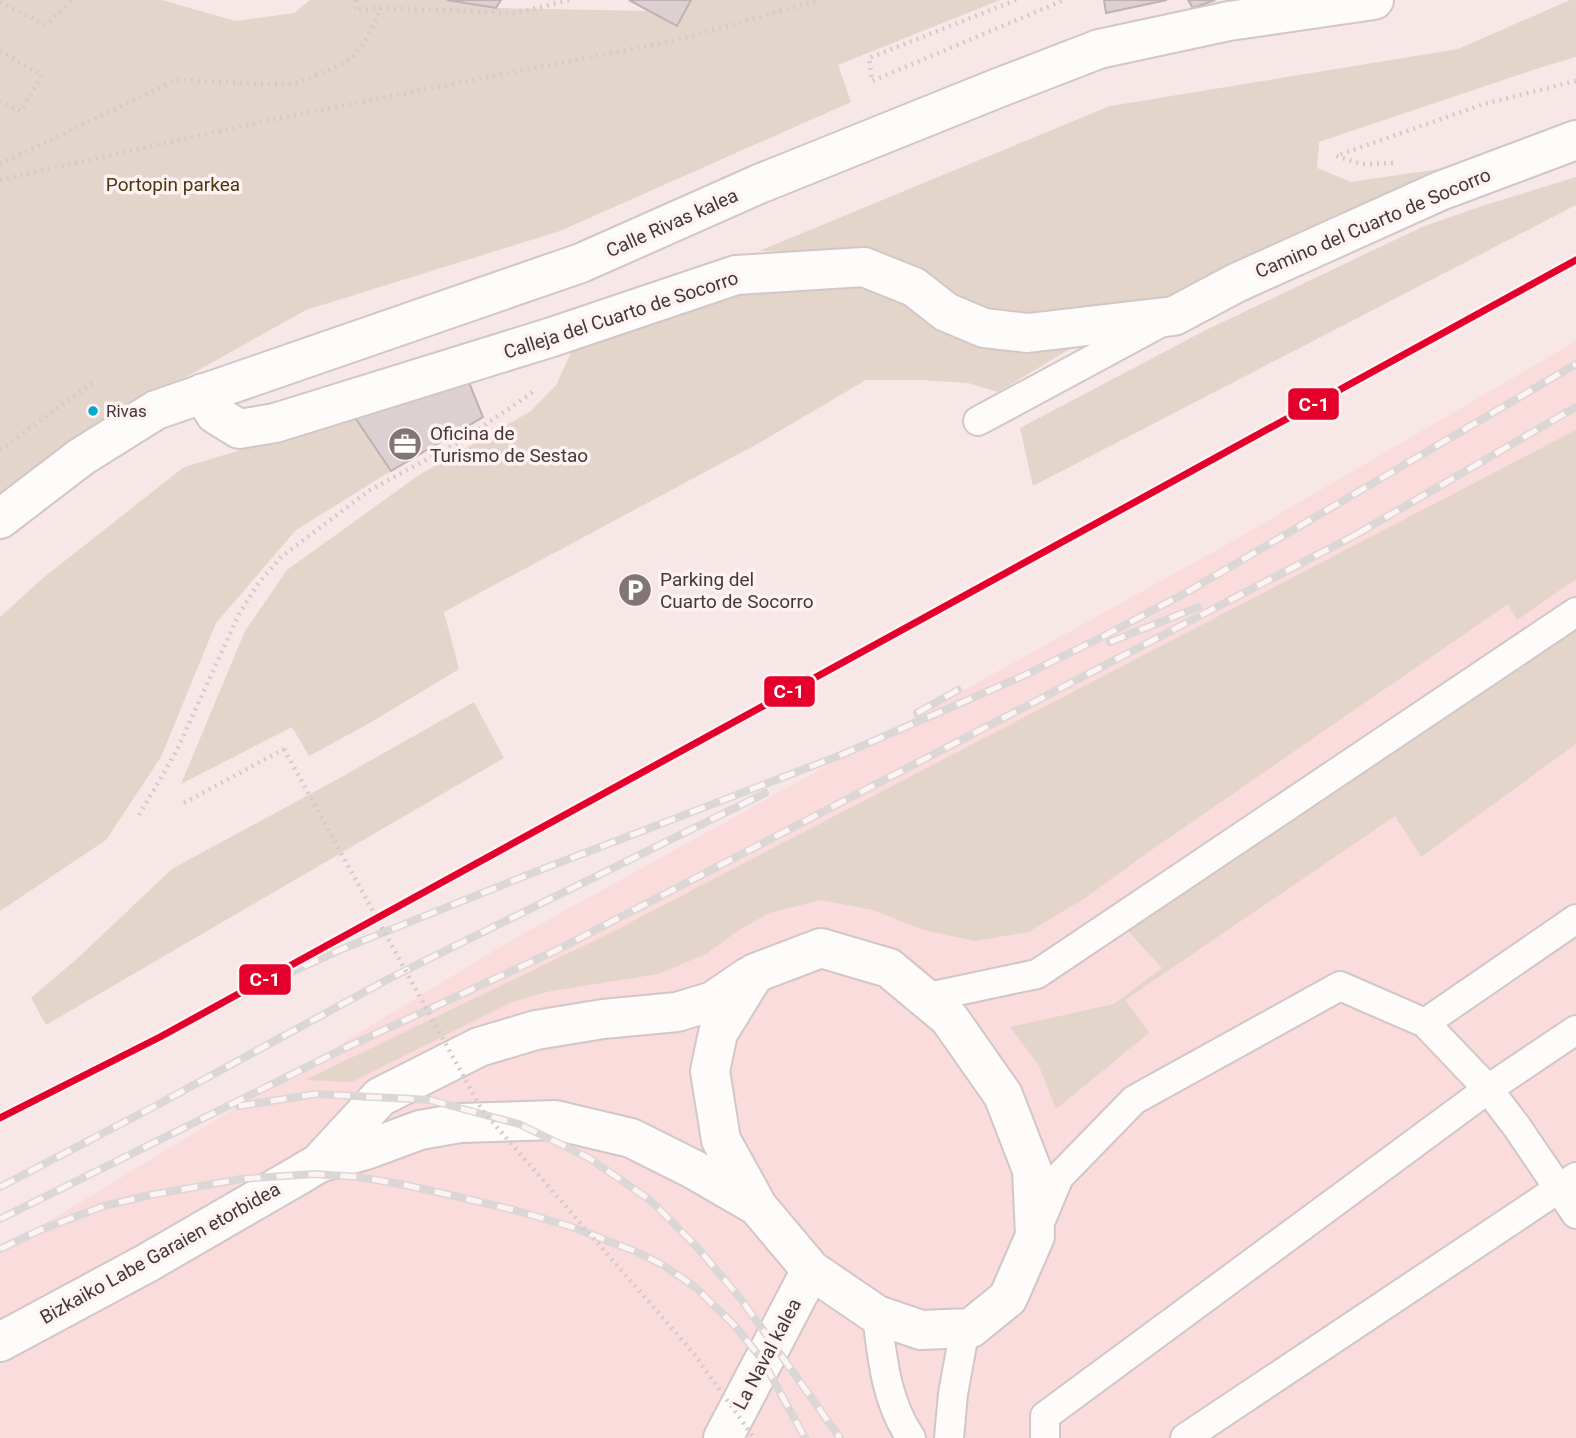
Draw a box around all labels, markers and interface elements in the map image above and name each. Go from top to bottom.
street label: Camino del Cuarto de Socorro [1252,163,1494,283]
park label: Portopin parkea [106,173,240,196]
street label: Calle Rivas kalea [602,184,742,262]
street label: Calleja del Cuarto de Socorro [501,266,741,364]
line badge: C-1 [1287,387,1340,421]
text: C-1 [1299,393,1329,416]
place label: Rivas [106,401,147,421]
marker: Rivas [86,404,100,418]
place label: Oficina de Turismo de Sestao [430,422,588,467]
office icon: Oficina de Turismo de Sestao [386,425,424,463]
place label: Parking del Cuarto de Socorro [660,568,814,613]
parking icon: Parking del Cuarto de Socorro [616,571,654,609]
line badge: C-1 [763,675,816,708]
text: C-1 [774,680,804,703]
line badge: C-1 [238,963,292,996]
text: C-1 [250,968,280,991]
street label: Bizkaiko Labe Garaien etorbidea [36,1177,284,1329]
street label: La Naval kalea [728,1294,806,1414]

